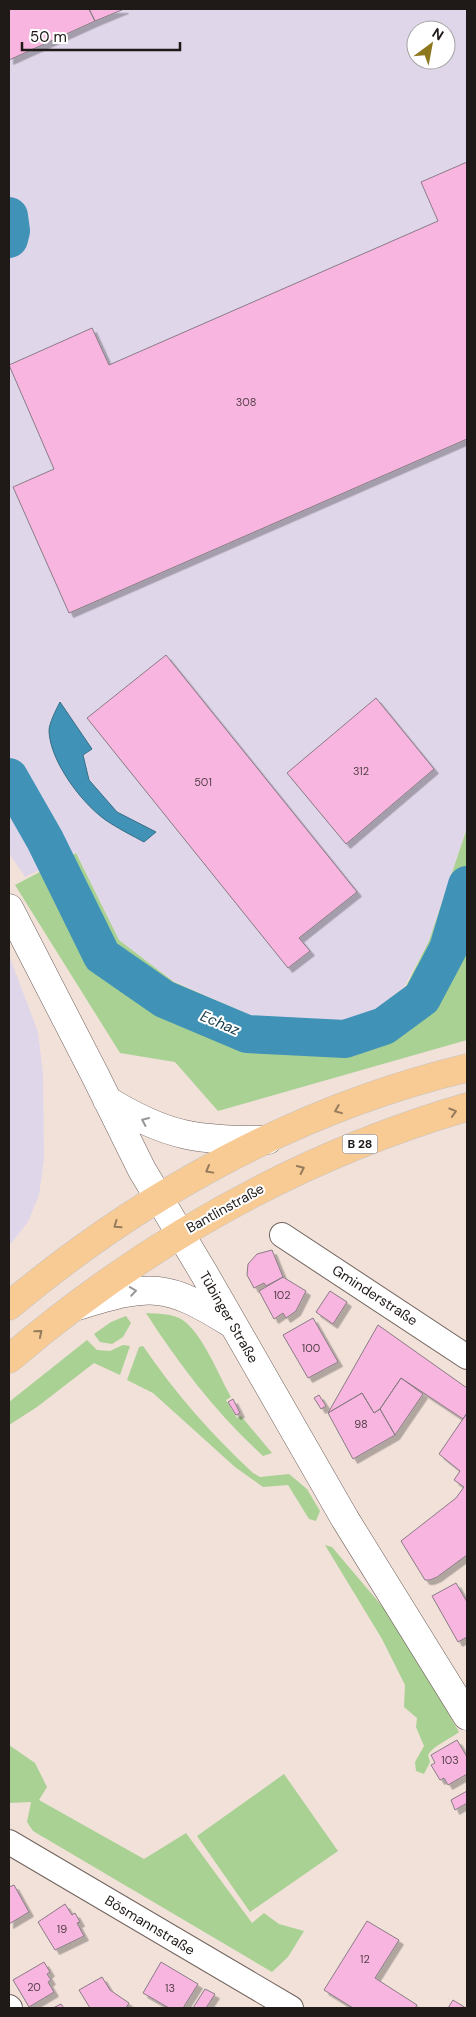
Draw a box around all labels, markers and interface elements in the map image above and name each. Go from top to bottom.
scale bar [22,20,180,52]
north arrow [406,20,456,70]
text: N [429,24,447,44]
text: 50 m [30,27,67,47]
house number: 308 [236,395,256,409]
house number: 312 [353,764,369,778]
house number: 501 [194,775,212,789]
water label: Echaz [197,1006,243,1040]
one-way arrow [334,1103,343,1114]
one-way arrow [448,1107,457,1117]
one-way arrow [141,1117,150,1128]
road number: B 28 [342,1134,378,1154]
one-way arrow [205,1163,214,1173]
one-way arrow [296,1165,305,1175]
street label: Bantlinstraße [183,1179,267,1237]
one-way arrow [113,1219,123,1228]
street label: Gminderstraße [329,1261,421,1329]
street label: Tübinger Straße [195,1268,263,1366]
one-way arrow [129,1286,138,1296]
house number: 102 [273,1288,291,1302]
one-way arrow [33,1331,42,1339]
house number: 100 [302,1341,320,1355]
house number: 98 [354,1417,368,1431]
house number: 103 [441,1753,459,1767]
street label: Bösmannstraße [102,1891,198,1959]
house number: 19 [57,1922,67,1936]
house number: 12 [360,1952,370,1966]
house number: 20 [27,1980,41,1994]
house number: 13 [165,1981,175,1995]

